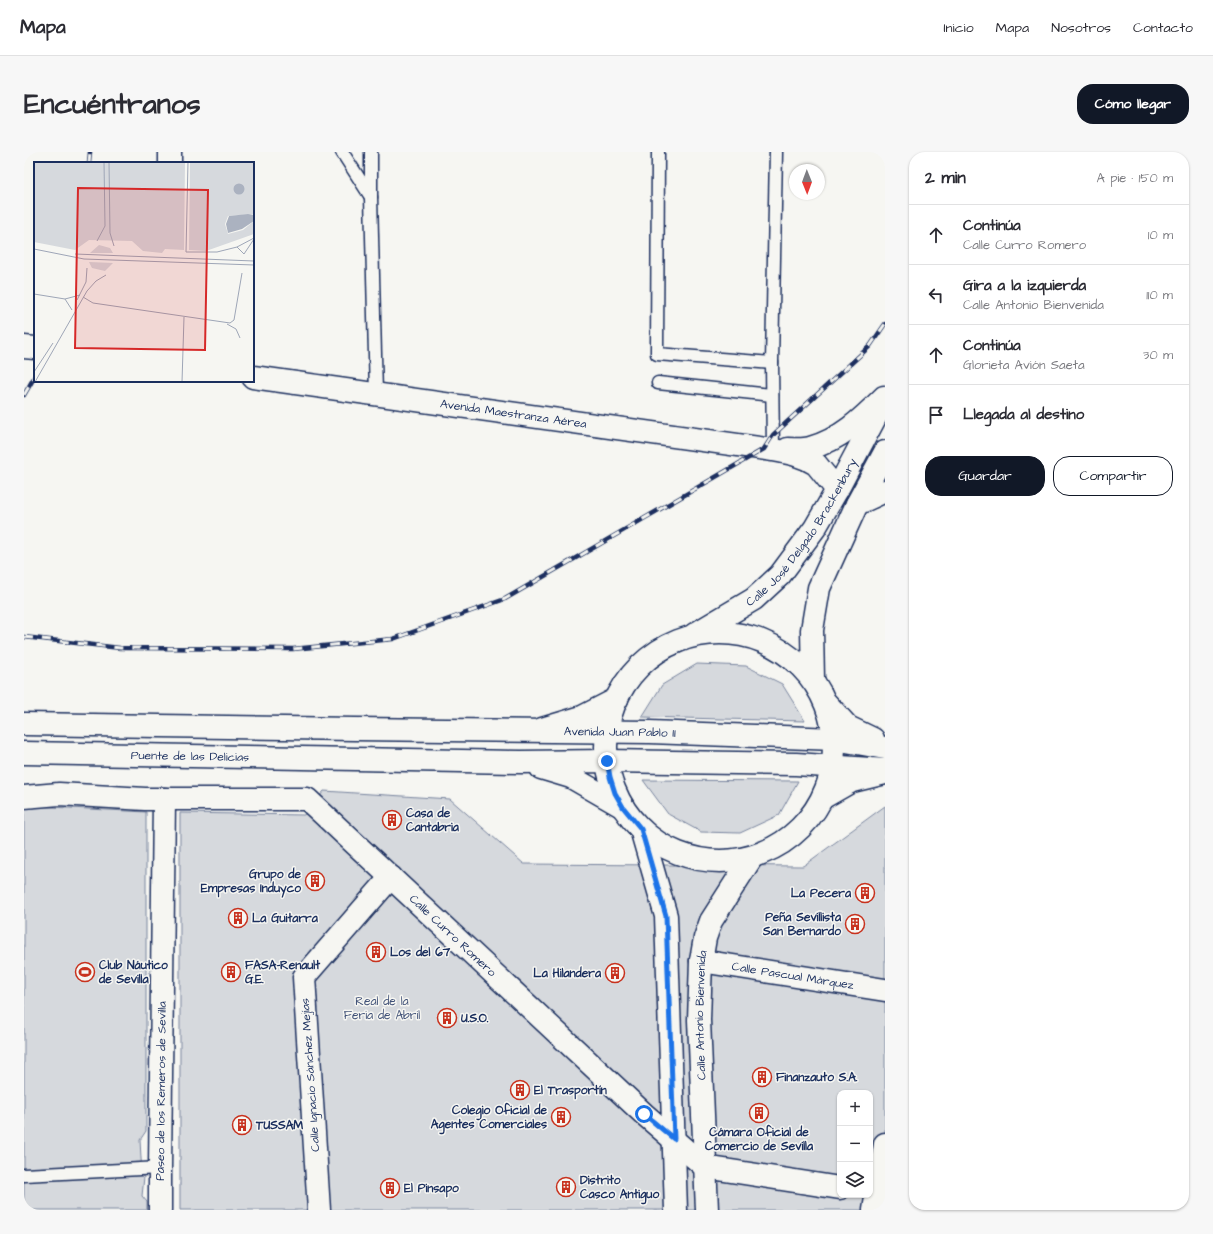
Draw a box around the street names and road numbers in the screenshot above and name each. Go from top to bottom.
street label: Avenida Maestranza Aérea [439,395,588,433]
street label: Calle José Delgado Brackenbury [743,455,862,611]
street label: Avenida Juan Pablo II [564,723,677,742]
street label: Puente de las Delicias [131,747,249,766]
street label: Calle Curro Romero [405,891,500,981]
street label: Calle Antonio Bienvenida [691,949,712,1080]
street label: Calle Pascual Márquez [731,958,855,994]
street label: Calle Ignacio Sánchez Mejías [297,998,325,1152]
street label: Paseo de los Remeros de Sevilla [152,1001,171,1181]

